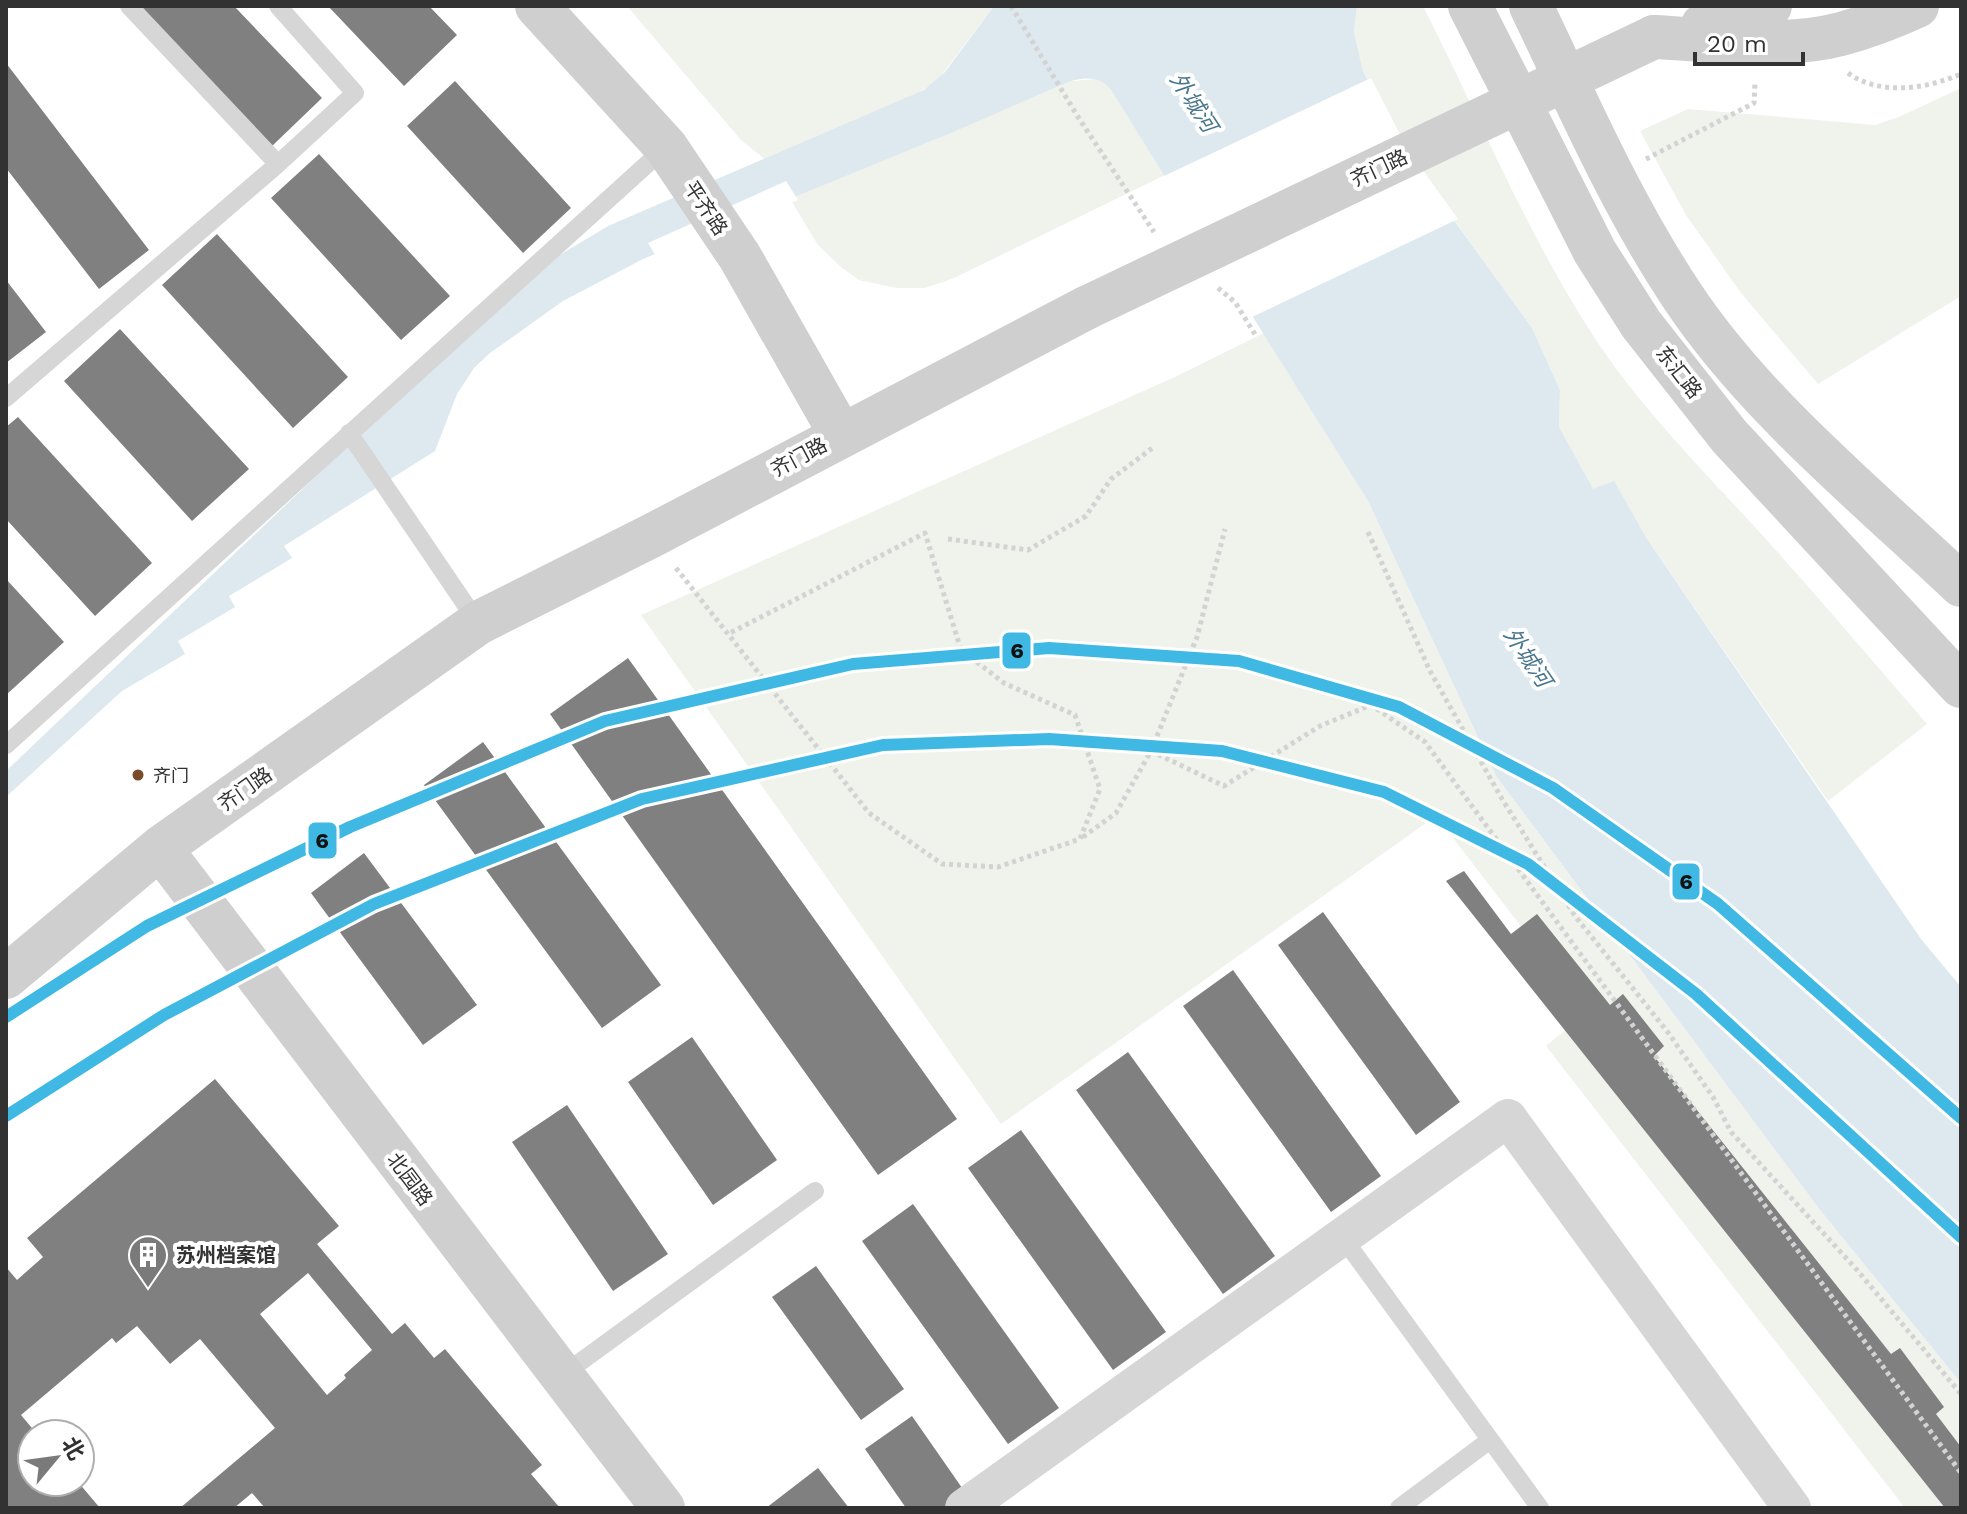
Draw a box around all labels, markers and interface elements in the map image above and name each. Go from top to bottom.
scale bar [1695,16,1803,66]
text: 20 m [1707,30,1767,58]
water label: 外城河 [1165,68,1224,140]
street label: 齐门路 [1347,144,1411,192]
street label: 平齐路 [679,176,733,240]
street label: 东汇路 [1651,341,1707,403]
street label: 齐门路 [767,432,831,482]
water label: 外城河 [1499,623,1559,695]
line badge: 6 [1001,631,1032,670]
text: 6 [1010,638,1024,663]
street label: 齐门路 [214,762,276,816]
place label: 齐门 [153,765,189,786]
marker: 齐门 [130,767,146,783]
line badge: 6 [307,821,338,860]
text: 6 [315,828,329,853]
line badge: 6 [1671,862,1701,901]
text: 6 [1679,869,1693,894]
street label: 北园路 [382,1148,438,1210]
building icon: 苏州档案馆 [127,1234,169,1289]
place label: 苏州档案馆 [176,1243,276,1267]
north arrow [16,1418,96,1498]
text: 北 [57,1433,89,1464]

